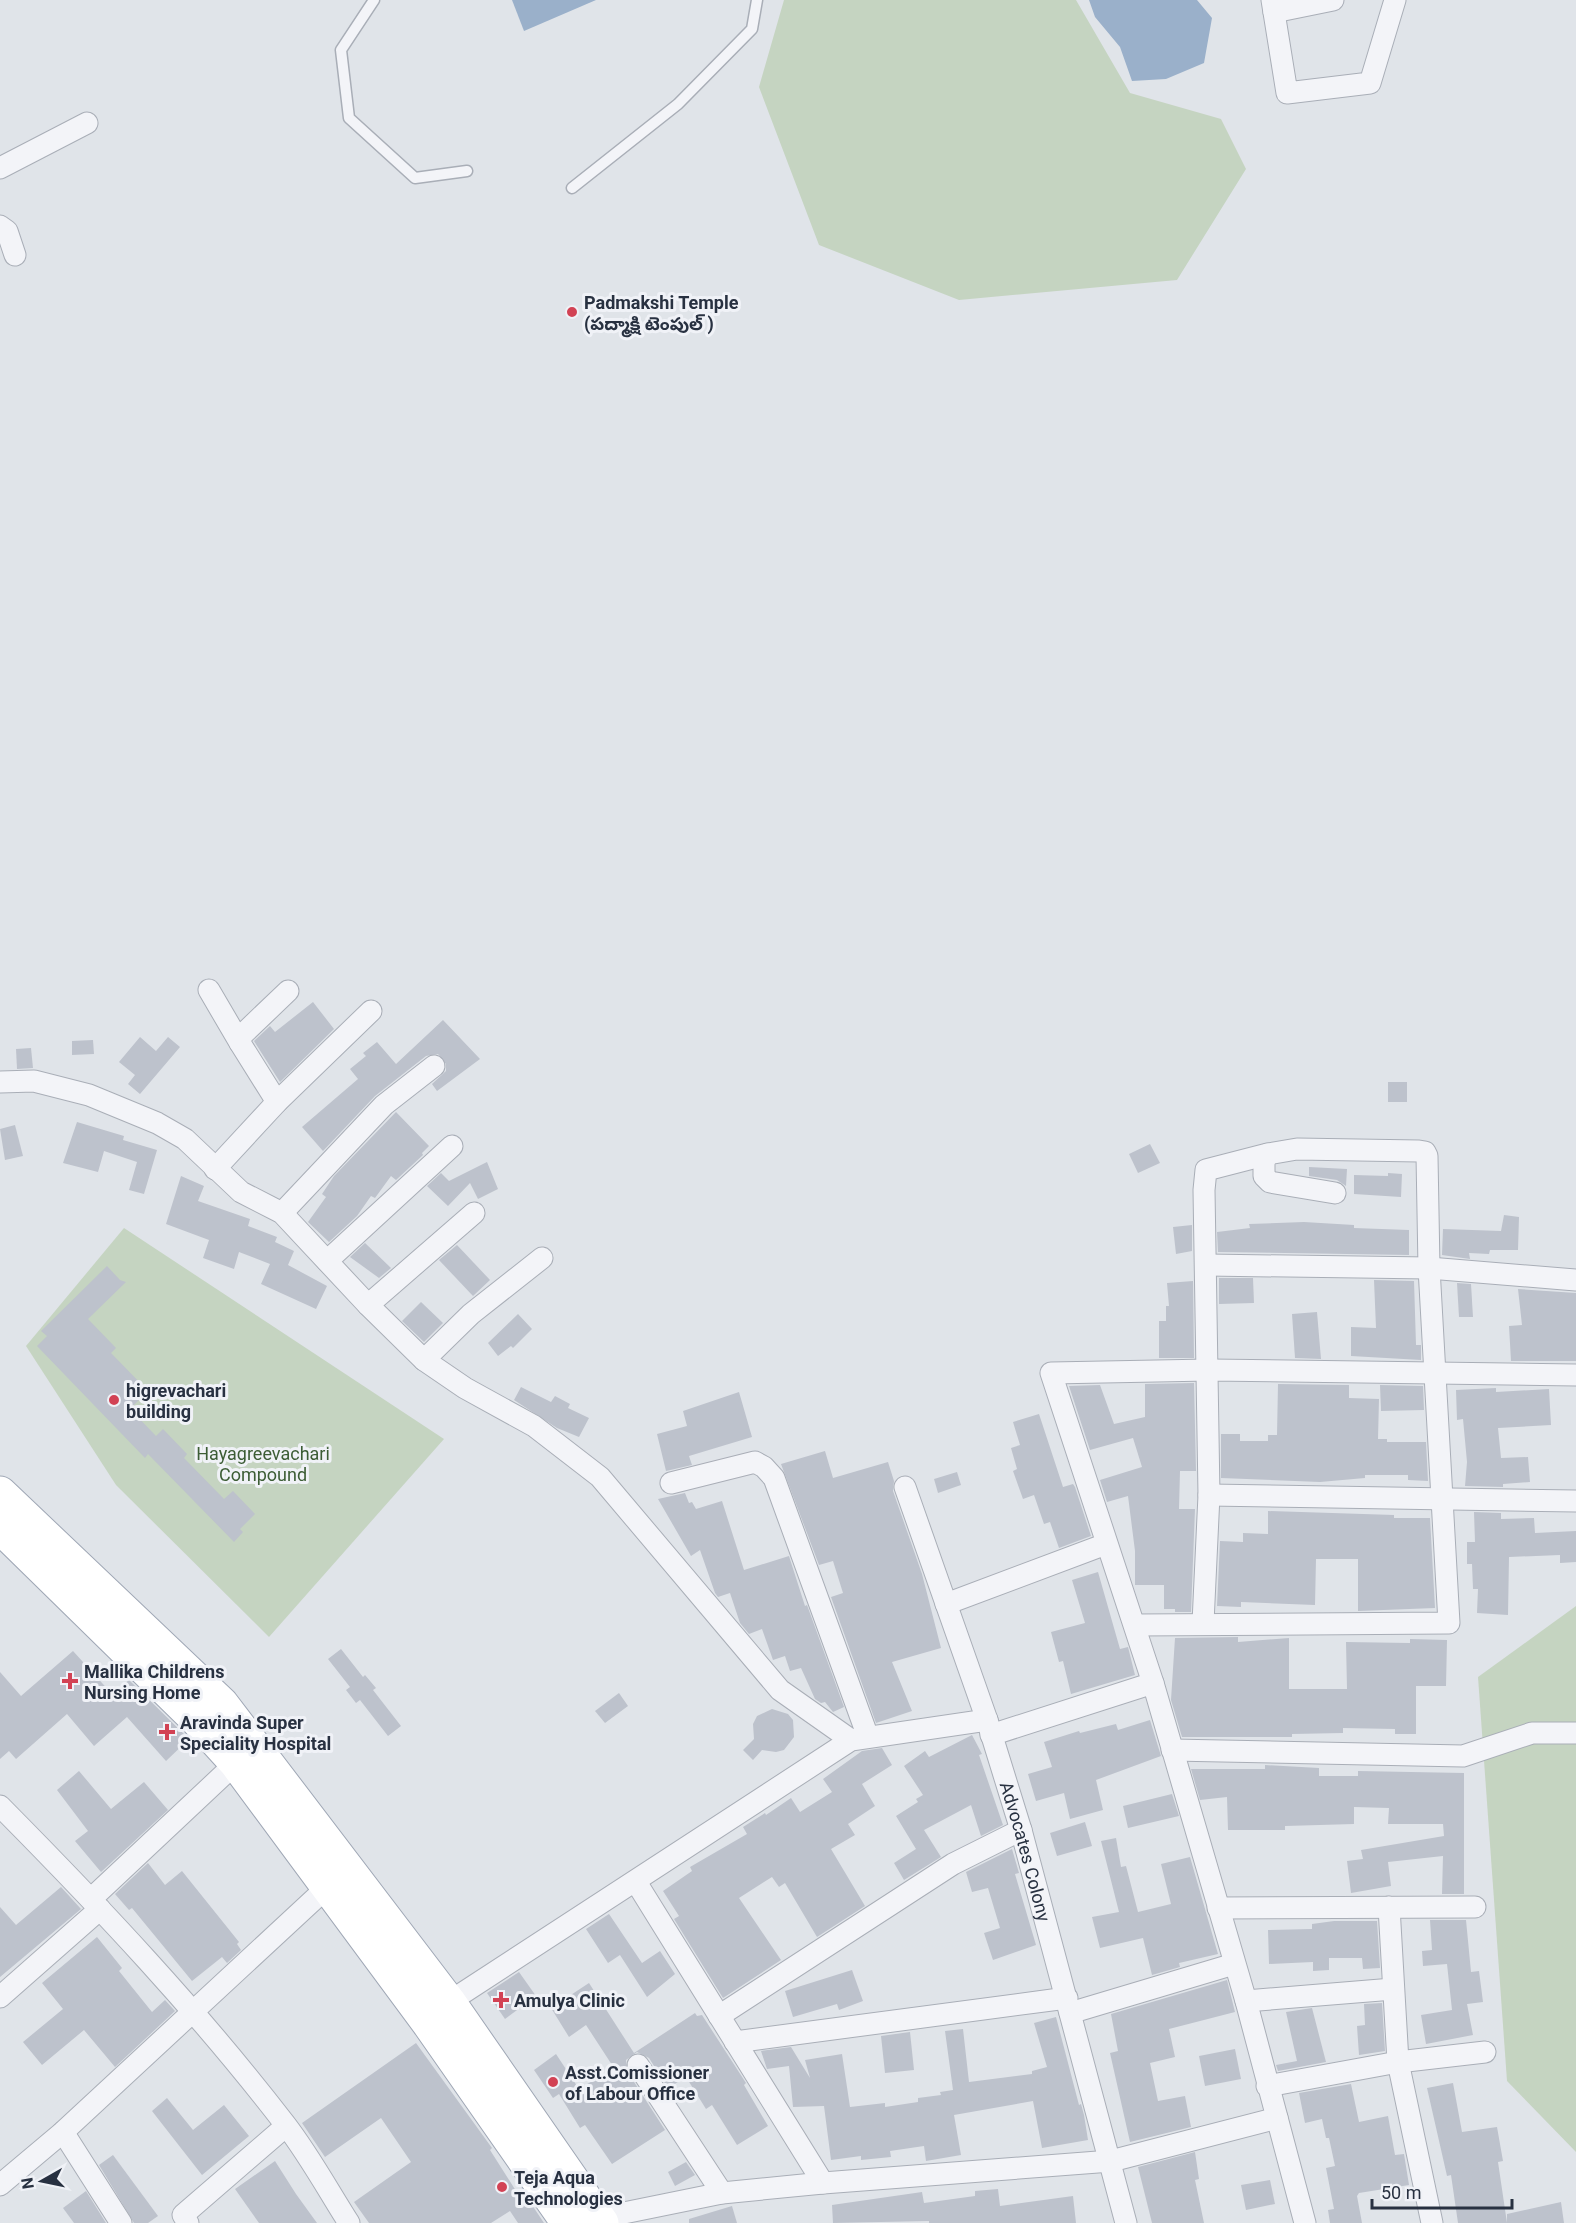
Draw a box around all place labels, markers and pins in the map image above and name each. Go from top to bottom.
place label: Padmakshi Temple (పద్మాక్షి టెంపుల్ ) [584,292,739,338]
marker: Padmakshi Temple (పద్మాక్షి టెంపుల్ ) [565,305,579,319]
place label: higrevachari building [126,1380,226,1422]
marker: higrevachari building [107,1393,121,1407]
place label: Mallika Childrens Nursing Home [84,1661,224,1703]
marker: Mallika Childrens Nursing Home [61,1672,79,1690]
place label: Aravinda Super Speciality Hospital [180,1712,331,1754]
marker: Aravinda Super Speciality Hospital [158,1723,176,1741]
place label: Amulya Clinic [514,1990,625,2011]
marker: Amulya Clinic [492,1991,510,2009]
place label: Asst.Comissioner of Labour Office [565,2062,709,2104]
marker: Asst.Comissioner of Labour Office [546,2075,560,2089]
place label: Teja Aqua Technologies [514,2167,623,2209]
marker: Teja Aqua Technologies [495,2180,509,2194]

